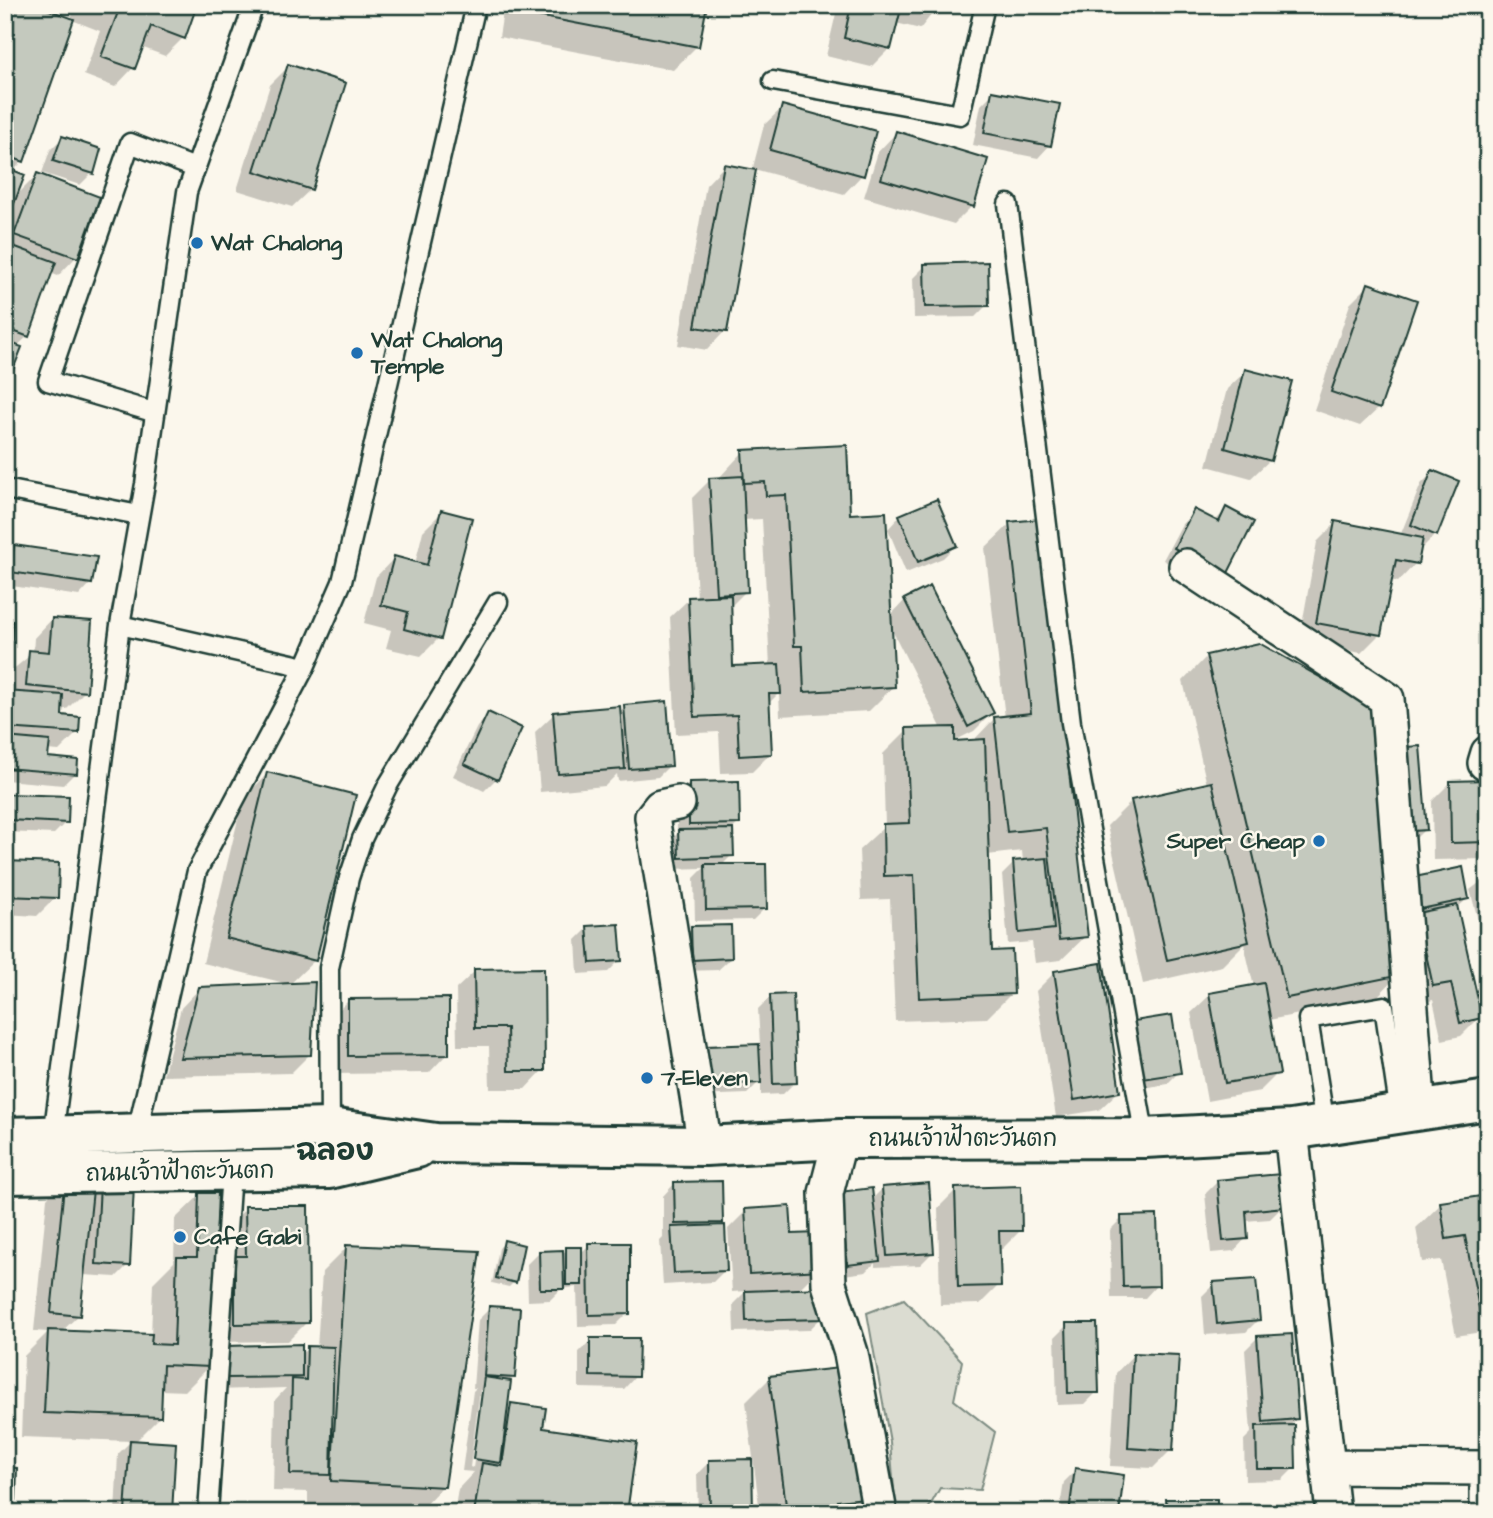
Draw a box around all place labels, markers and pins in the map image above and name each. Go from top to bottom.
place label: Wat Chalong [210,227,342,260]
marker: Wat Chalong [189,235,205,251]
place label: Wat Chalong Temple [370,324,502,382]
marker: Wat Chalong Temple [349,345,365,361]
place label: Super Cheap [1166,825,1305,857]
marker: Super Cheap [1311,833,1327,849]
place label: 7-Eleven [660,1062,748,1094]
marker: 7-Eleven [639,1070,655,1086]
place label: Cafe Gabi [194,1221,302,1253]
marker: Cafe Gabi [172,1229,188,1245]

